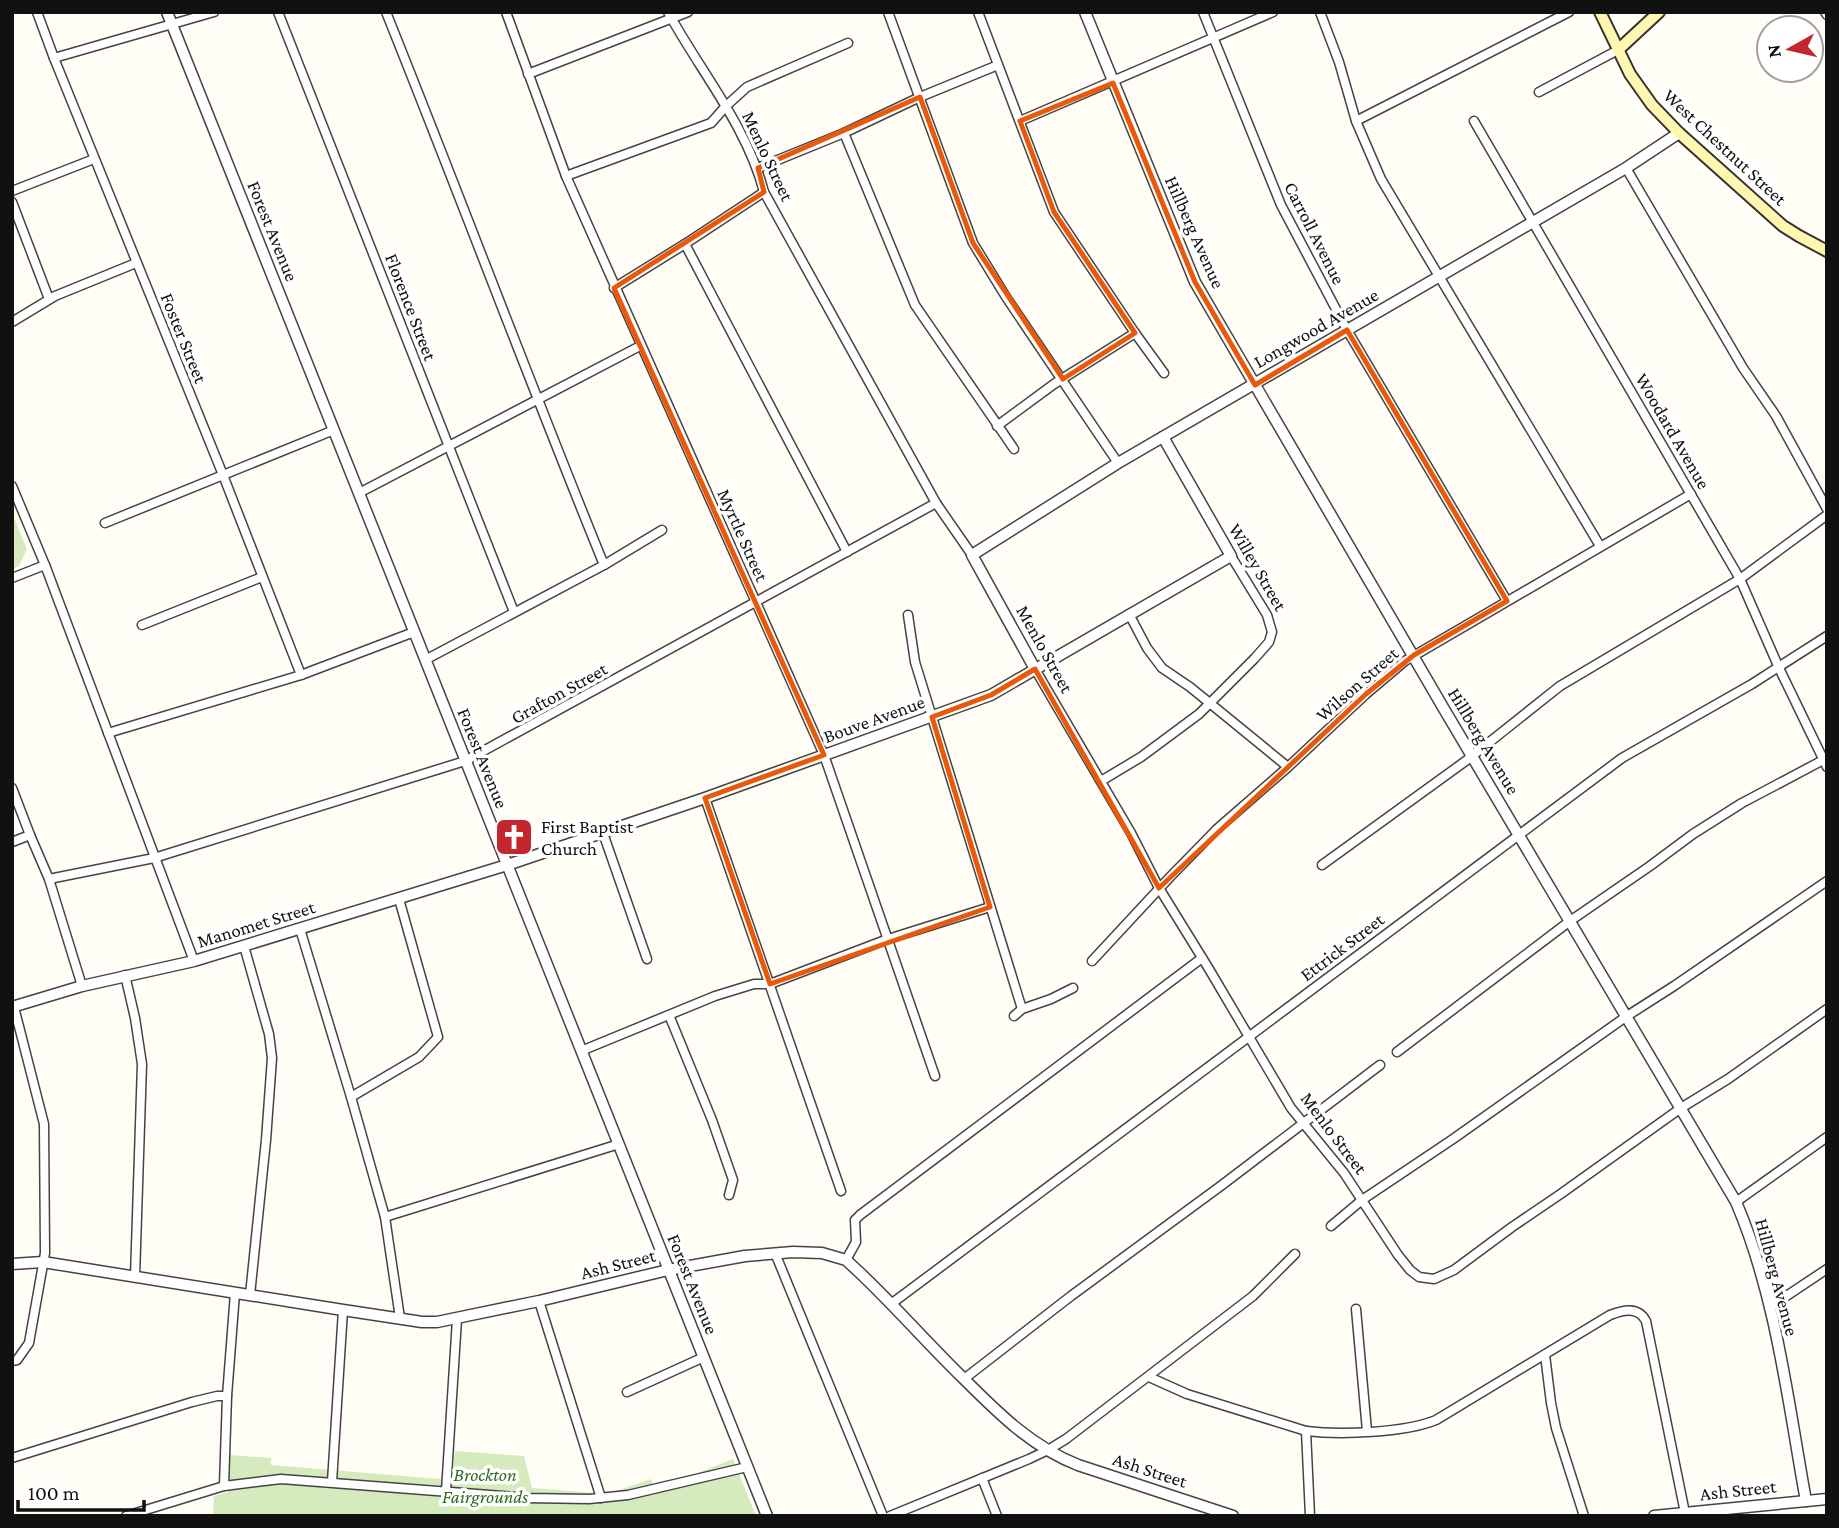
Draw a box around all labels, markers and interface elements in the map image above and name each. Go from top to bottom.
north arrow [1755,14,1825,84]
text: N [1762,43,1785,59]
street label: West Chestnut Street [1659,85,1791,210]
street label: Menlo Street [738,108,798,205]
street label: Hillberg Avenue [1161,173,1229,291]
street label: Forest Avenue [243,178,303,284]
street label: Carroll Avenue [1280,178,1350,288]
street label: Florence Street [381,251,441,364]
street label: Longwood Avenue [1250,284,1382,372]
street label: Foster Street [156,290,212,387]
street label: Woodard Avenue [1631,369,1715,493]
street label: Myrtle Street [713,485,773,585]
street label: Willey Street [1225,520,1292,615]
street label: Menlo Street [1012,602,1078,697]
street label: Wilson Street [1312,642,1403,725]
street label: Grafton Street [507,658,611,728]
street label: Hillberg Avenue [1444,684,1524,798]
street label: Bouve Avenue [820,691,928,747]
street label: Forest Avenue [453,705,513,811]
church icon: First Baptist Church [493,816,535,858]
place label: First Baptist Church [541,816,634,859]
street label: Manomet Street [195,896,318,952]
street label: Ettrick Street [1296,908,1389,985]
street label: Menlo Street [1296,1088,1372,1179]
street label: Hillberg Avenue [1751,1216,1803,1338]
street label: Forest Avenue [663,1231,723,1337]
street label: Ash Street [578,1244,658,1283]
street label: Ash Street [1110,1448,1190,1492]
park label: Brockton Fairgrounds [442,1464,528,1507]
scale bar [18,1468,144,1512]
street label: Ash Street [1699,1475,1778,1504]
text: 100 m [28,1481,80,1505]

